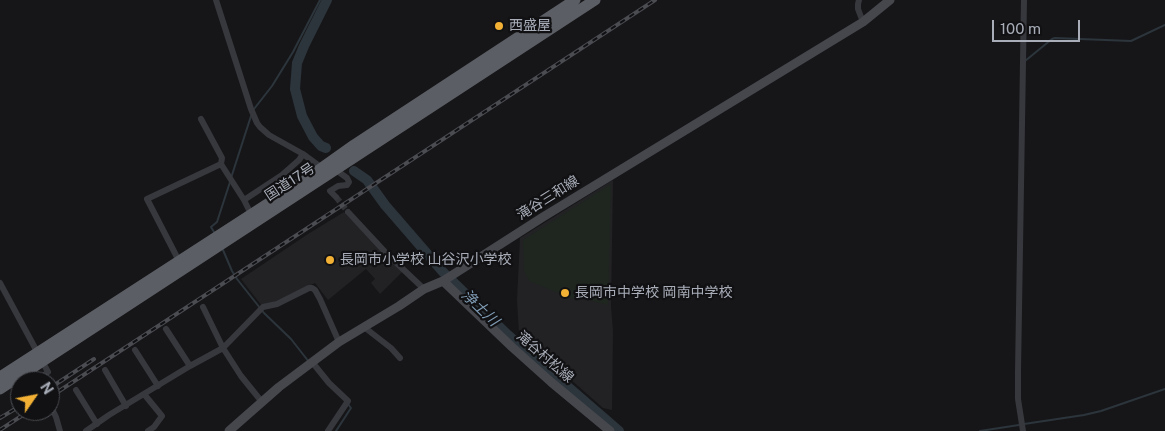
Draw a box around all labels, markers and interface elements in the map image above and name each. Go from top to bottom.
scale bar [995,10,1082,42]
place label: 西盛屋 [509,18,551,34]
marker: 西盛屋 [493,20,505,32]
text: 100 m [1000,20,1041,37]
street label: 国道17号 [262,160,318,204]
street label: 滝谷三和線 [514,172,582,224]
place label: 長岡市小学校 山谷沢小学校 [340,252,511,268]
marker: 長岡市小学校 山谷沢小学校 [324,254,336,266]
place label: 長岡市中学校 岡南中学校 [575,285,732,301]
water label: 浄土川 [458,286,502,330]
marker: 長岡市中学校 岡南中学校 [559,287,571,299]
street label: 滝谷村松線 [513,328,577,386]
north arrow [10,371,60,421]
text: N [37,379,56,397]

